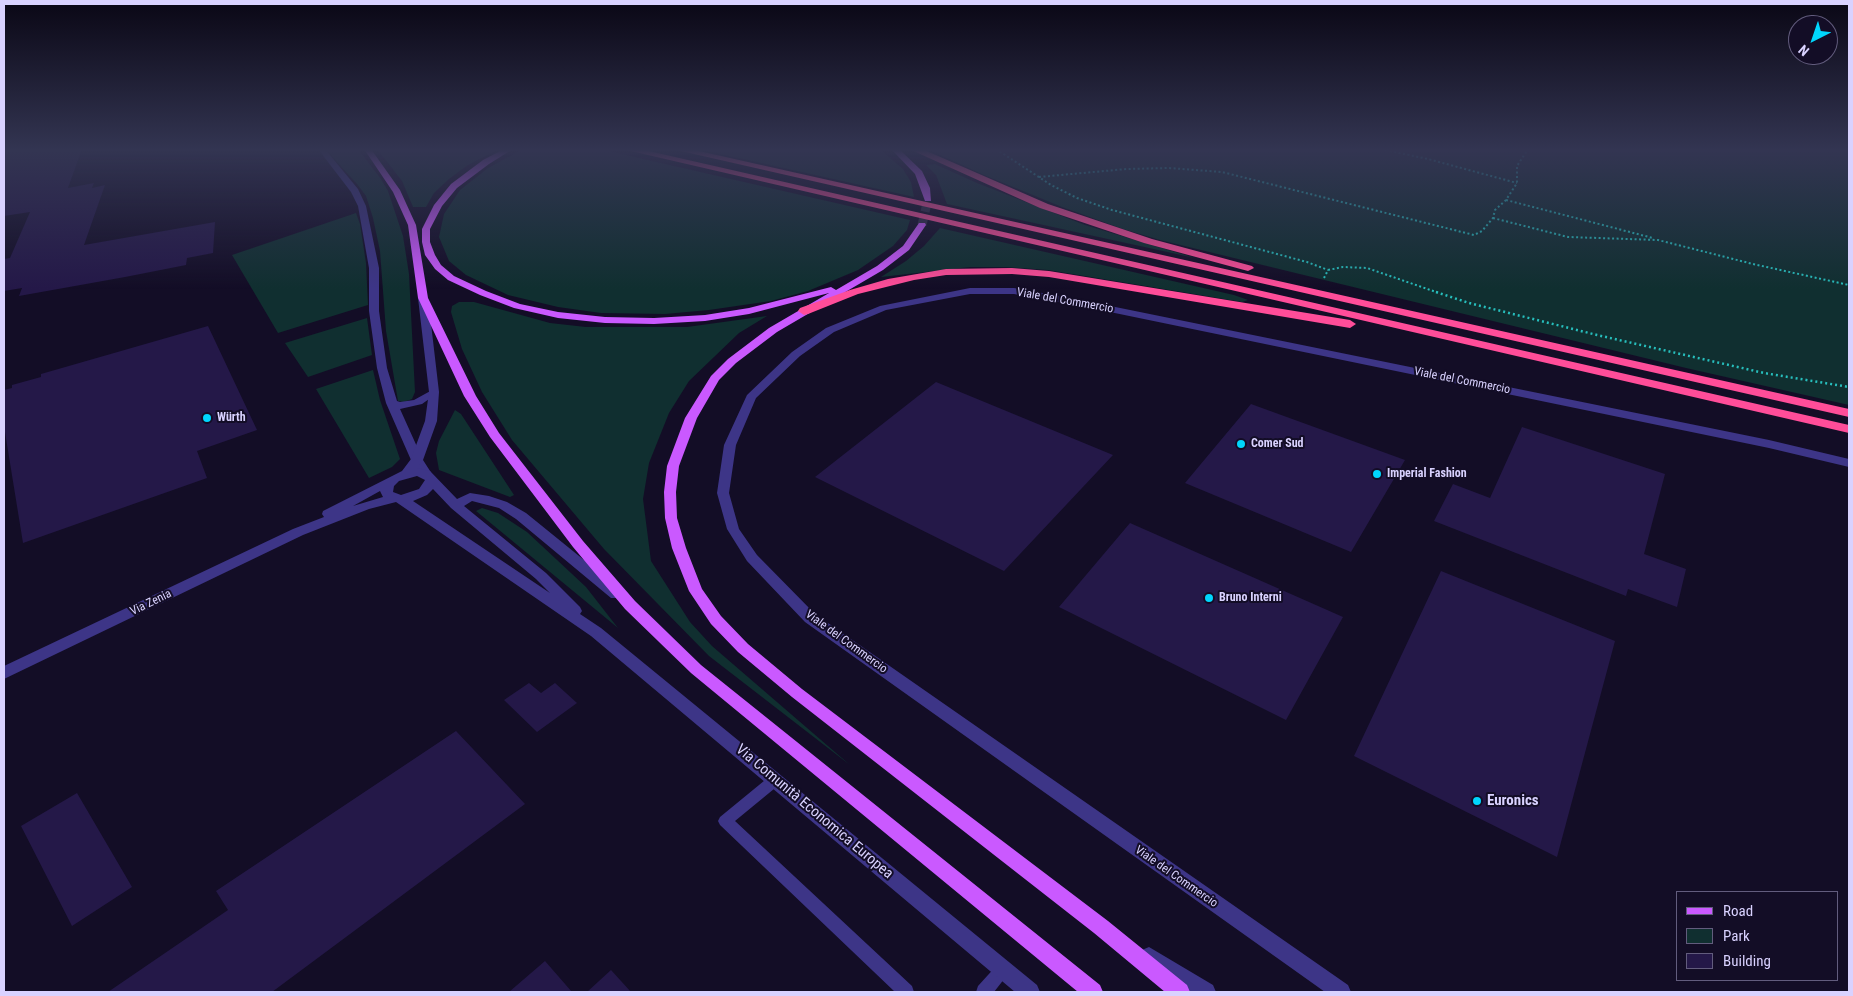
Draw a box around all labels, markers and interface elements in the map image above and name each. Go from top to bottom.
north arrow [1788,15,1838,65]
text: N [1795,42,1812,59]
street label: Viale del Commercio [1016,285,1114,317]
street label: Viale del Commercio [1413,365,1511,397]
place label: Würth [217,411,246,425]
marker: Würth [201,412,213,424]
place label: Comer Sud [1251,437,1304,451]
marker: Comer Sud [1235,438,1247,450]
place label: Imperial Fashion [1387,467,1467,481]
marker: Imperial Fashion [1371,468,1383,480]
street label: Via Zenia [128,587,174,619]
place label: Bruno Interni [1219,591,1282,605]
marker: Bruno Interni [1203,592,1215,604]
street label: Viale del Commercio [802,607,890,677]
street label: Via Comunità Economica Europea [732,741,896,883]
place label: Euronics [1487,792,1539,810]
marker: Euronics [1471,795,1483,807]
street label: Viale del Commercio [1132,843,1220,911]
legend [1676,891,1838,981]
text: Road [1723,902,1753,920]
text: Park [1723,927,1750,945]
text: Building [1723,952,1771,970]

